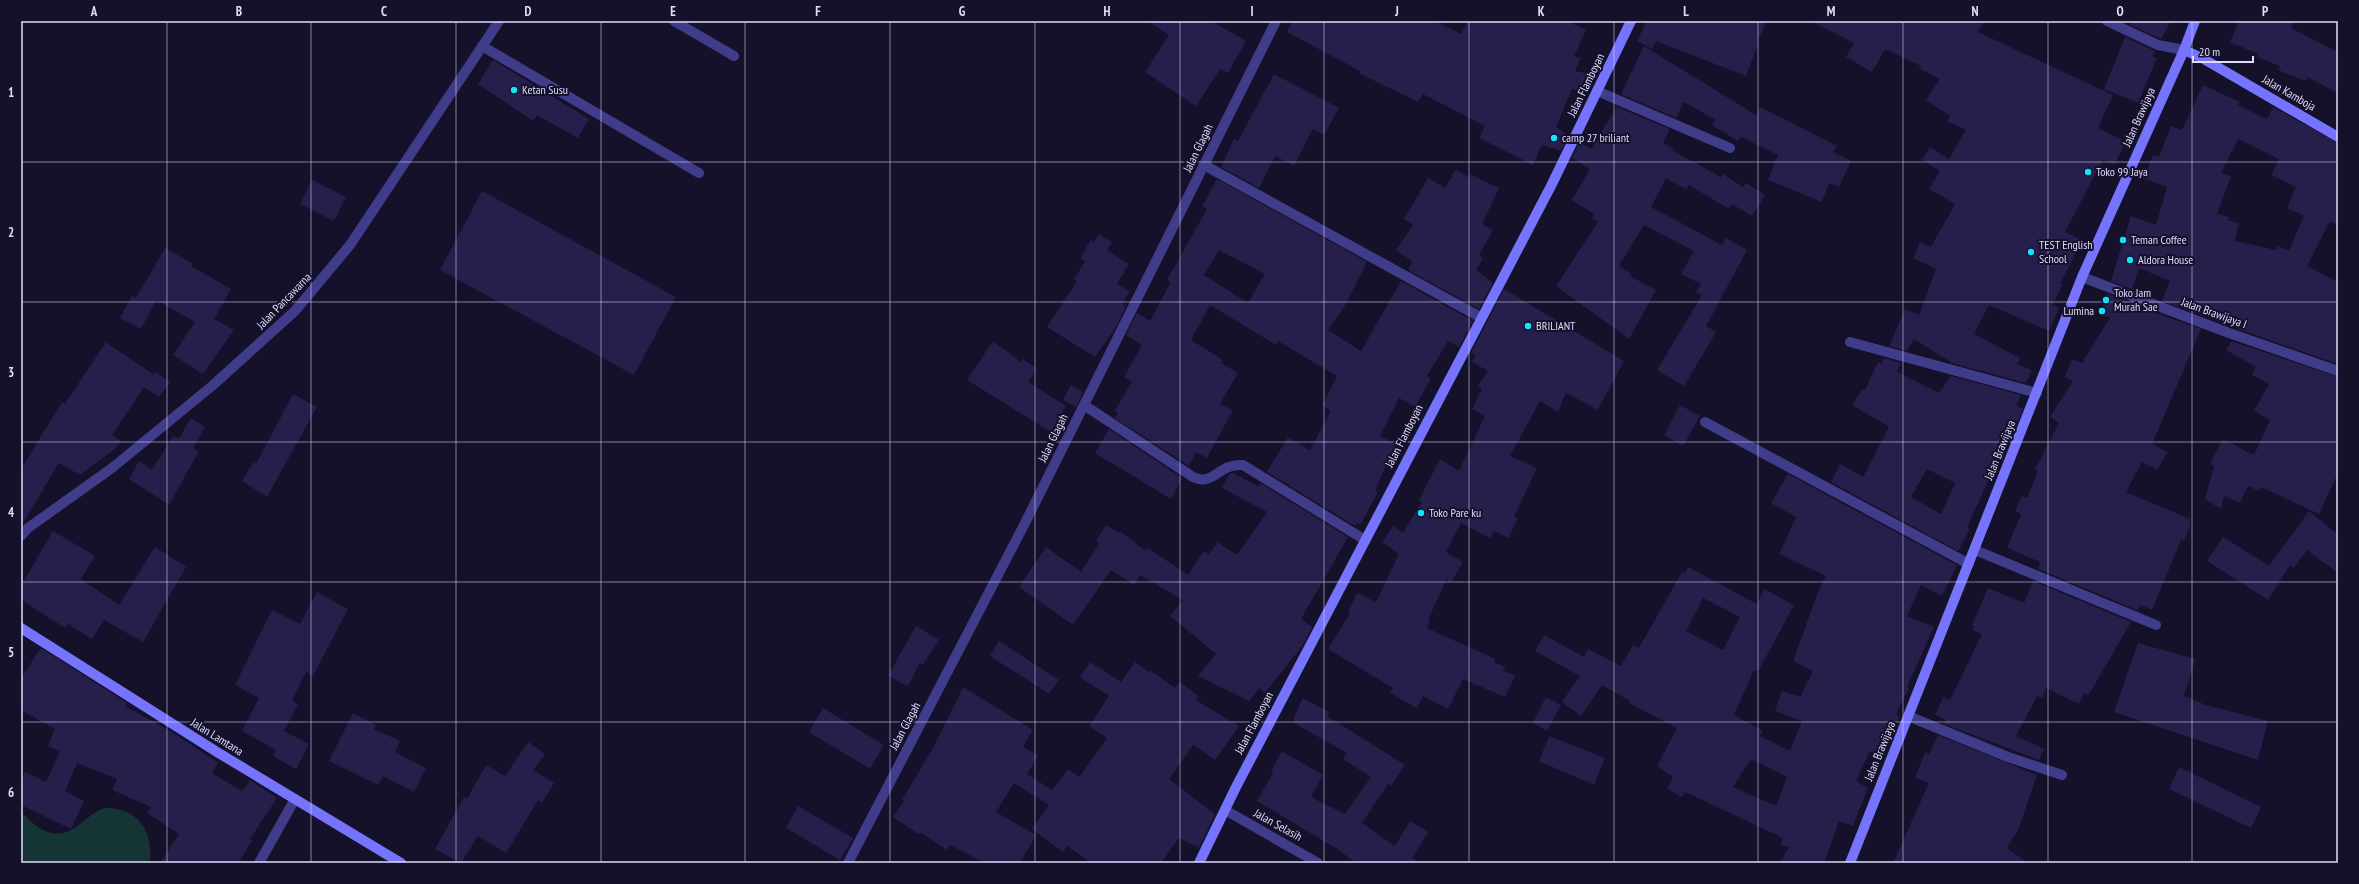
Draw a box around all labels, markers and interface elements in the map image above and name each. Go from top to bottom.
text: A [90,3,98,20]
text: B [236,3,242,20]
text: C [381,3,387,20]
text: D [525,3,532,20]
text: E [670,3,676,20]
text: F [815,3,821,20]
text: G [959,3,966,20]
text: H [1104,3,1111,20]
text: I [1250,3,1254,20]
text: J [1394,3,1399,20]
text: K [1538,3,1545,20]
text: L [1683,3,1689,20]
text: M [1827,3,1836,20]
text: N [1971,3,1979,20]
text: O [2116,3,2124,20]
text: P [2262,3,2268,20]
scale bar [2193,38,2253,64]
text: 20 m [2199,44,2220,59]
street label: Jalan Flamboyan [1563,51,1607,120]
street label: Jalan Kamboja [2259,71,2319,114]
place label: Ketan Susu [522,82,568,97]
text: 1 [8,84,14,101]
marker: Ketan Susu [509,85,519,95]
street label: Jalan Brawijaya [2118,85,2158,150]
street label: Jalan Glagah [1179,121,1216,175]
place label: camp 27 briliant [1562,130,1630,145]
marker: camp 27 briliant [1549,133,1559,143]
place label: Toko 99 Jaya [2096,164,2148,179]
marker: Toko 99 Jaya [2083,167,2093,177]
text: 2 [8,224,14,241]
place label: Teman Coffee [2131,232,2187,247]
marker: Teman Coffee [2118,235,2128,245]
place label: TEST English School [2039,237,2093,266]
marker: TEST English School [2026,247,2036,257]
place label: Aldora House [2138,252,2193,267]
marker: Aldora House [2125,255,2135,265]
street label: Jalan Pancawarna [252,269,314,333]
place label: Toko Jam Murah Sae [2114,285,2158,314]
street label: Jalan Brawijaya I [2178,293,2249,331]
marker: Toko Jam Murah Sae [2101,295,2111,305]
place label: Lumina [2063,303,2094,318]
marker: Lumina [2097,306,2107,316]
place label: BRILIANT [1536,318,1576,333]
marker: BRILIANT [1523,321,1533,331]
text: 3 [8,364,14,381]
street label: Jalan Flamboyan [1381,402,1426,471]
street label: Jalan Glagah [1034,411,1071,465]
street label: Jalan Brawijaya [1980,418,2018,483]
text: 4 [8,504,15,521]
place label: Toko Pare ku [1429,505,1481,520]
marker: Toko Pare ku [1416,508,1426,518]
text: 5 [8,644,14,661]
street label: Jalan Flamboyan [1230,689,1276,757]
street label: Jalan Glagah [885,699,923,753]
street label: Jalan Lamtana [188,714,246,759]
street label: Jalan Brawijaya [1860,719,1898,784]
text: 6 [8,784,14,801]
street label: Jalan Selasih [1251,805,1305,844]

